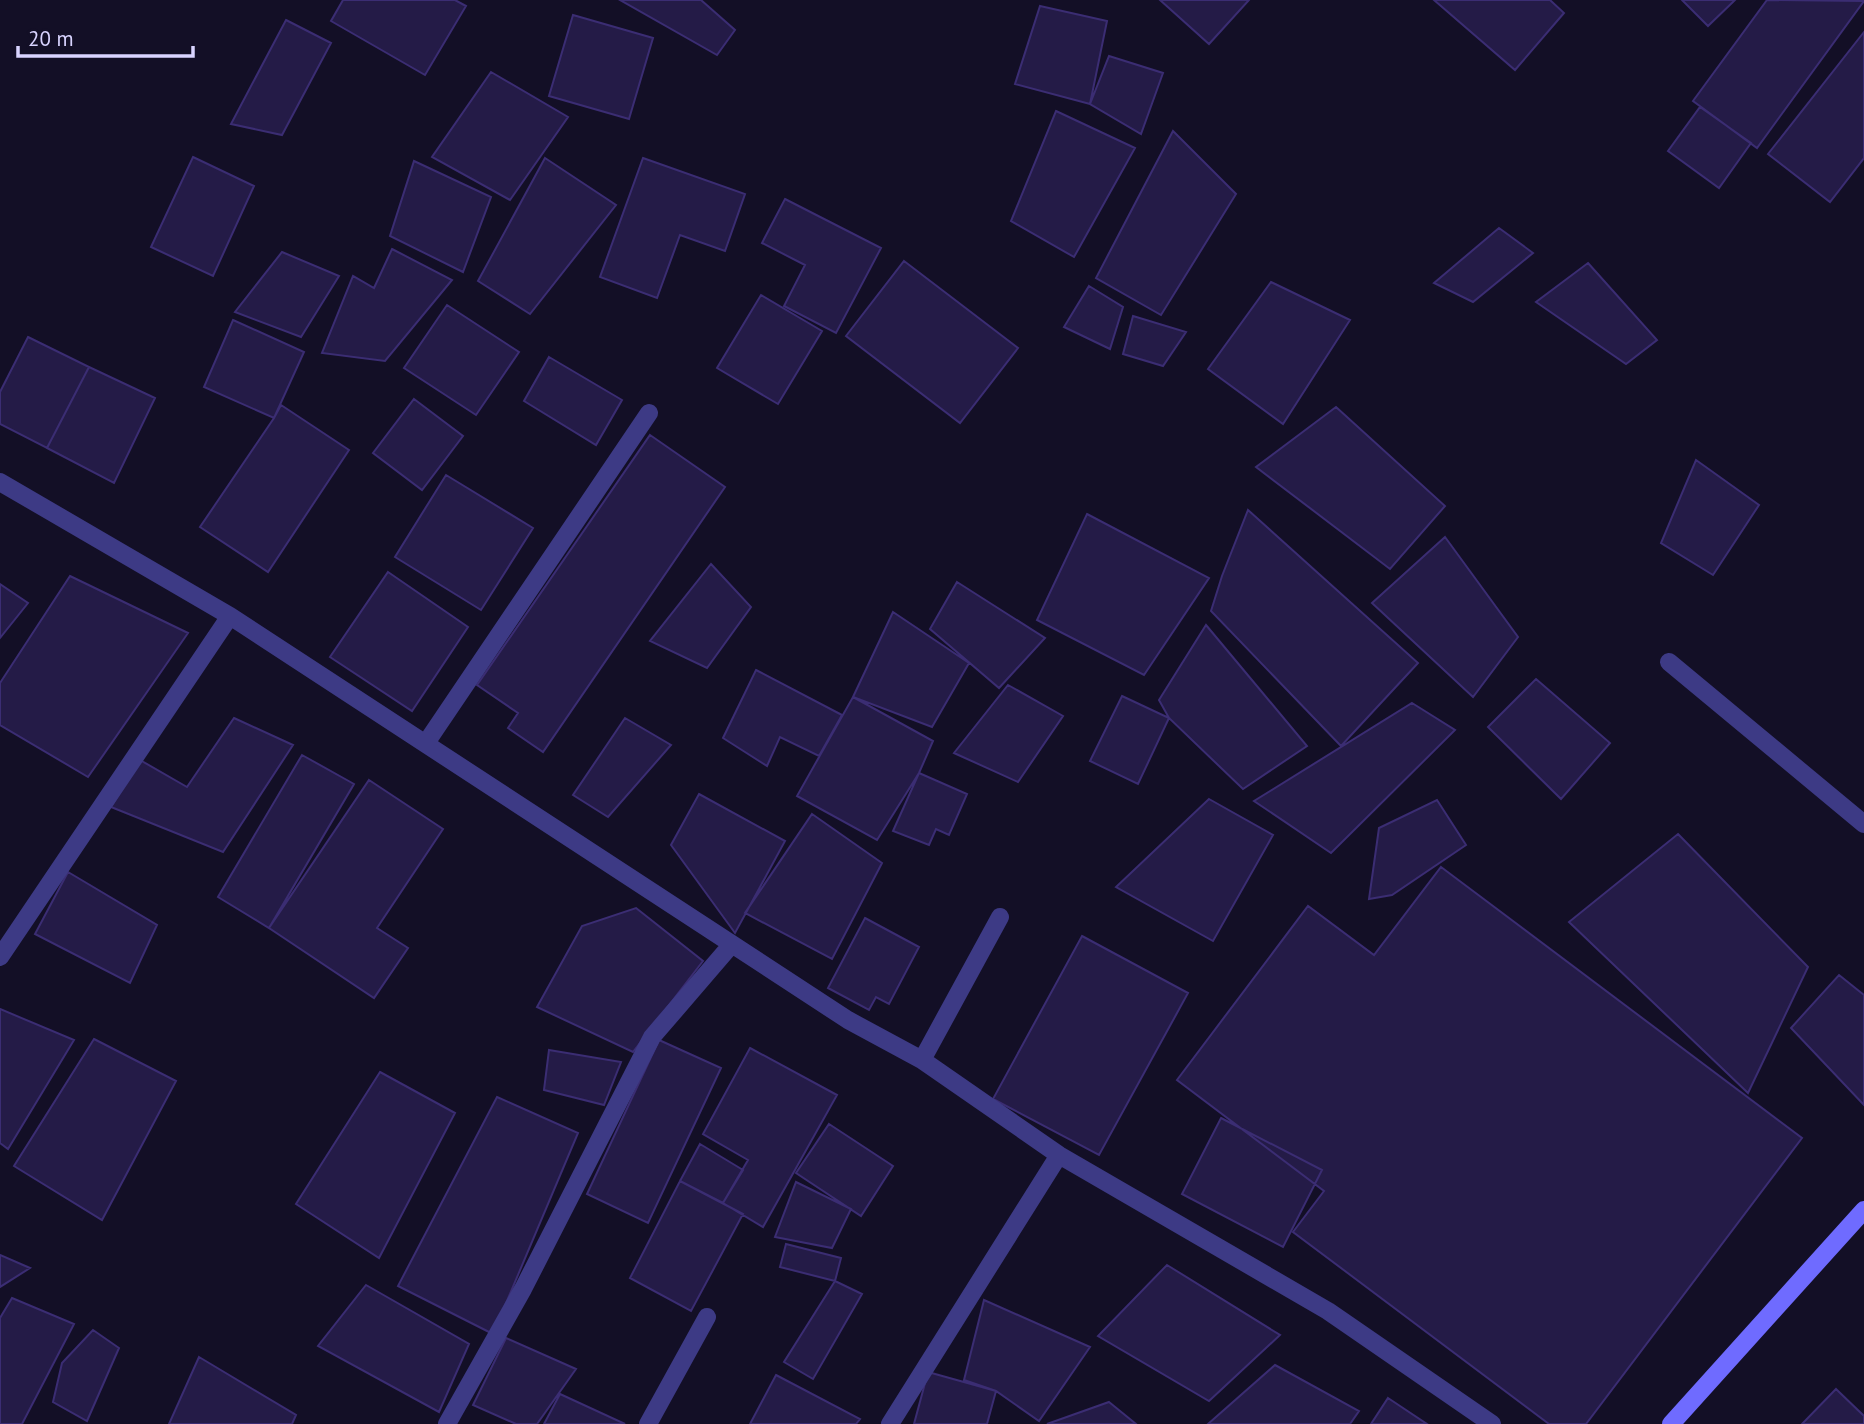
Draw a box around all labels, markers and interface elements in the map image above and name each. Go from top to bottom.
scale bar [18,14,192,58]
text: 20 m [28,25,74,52]

